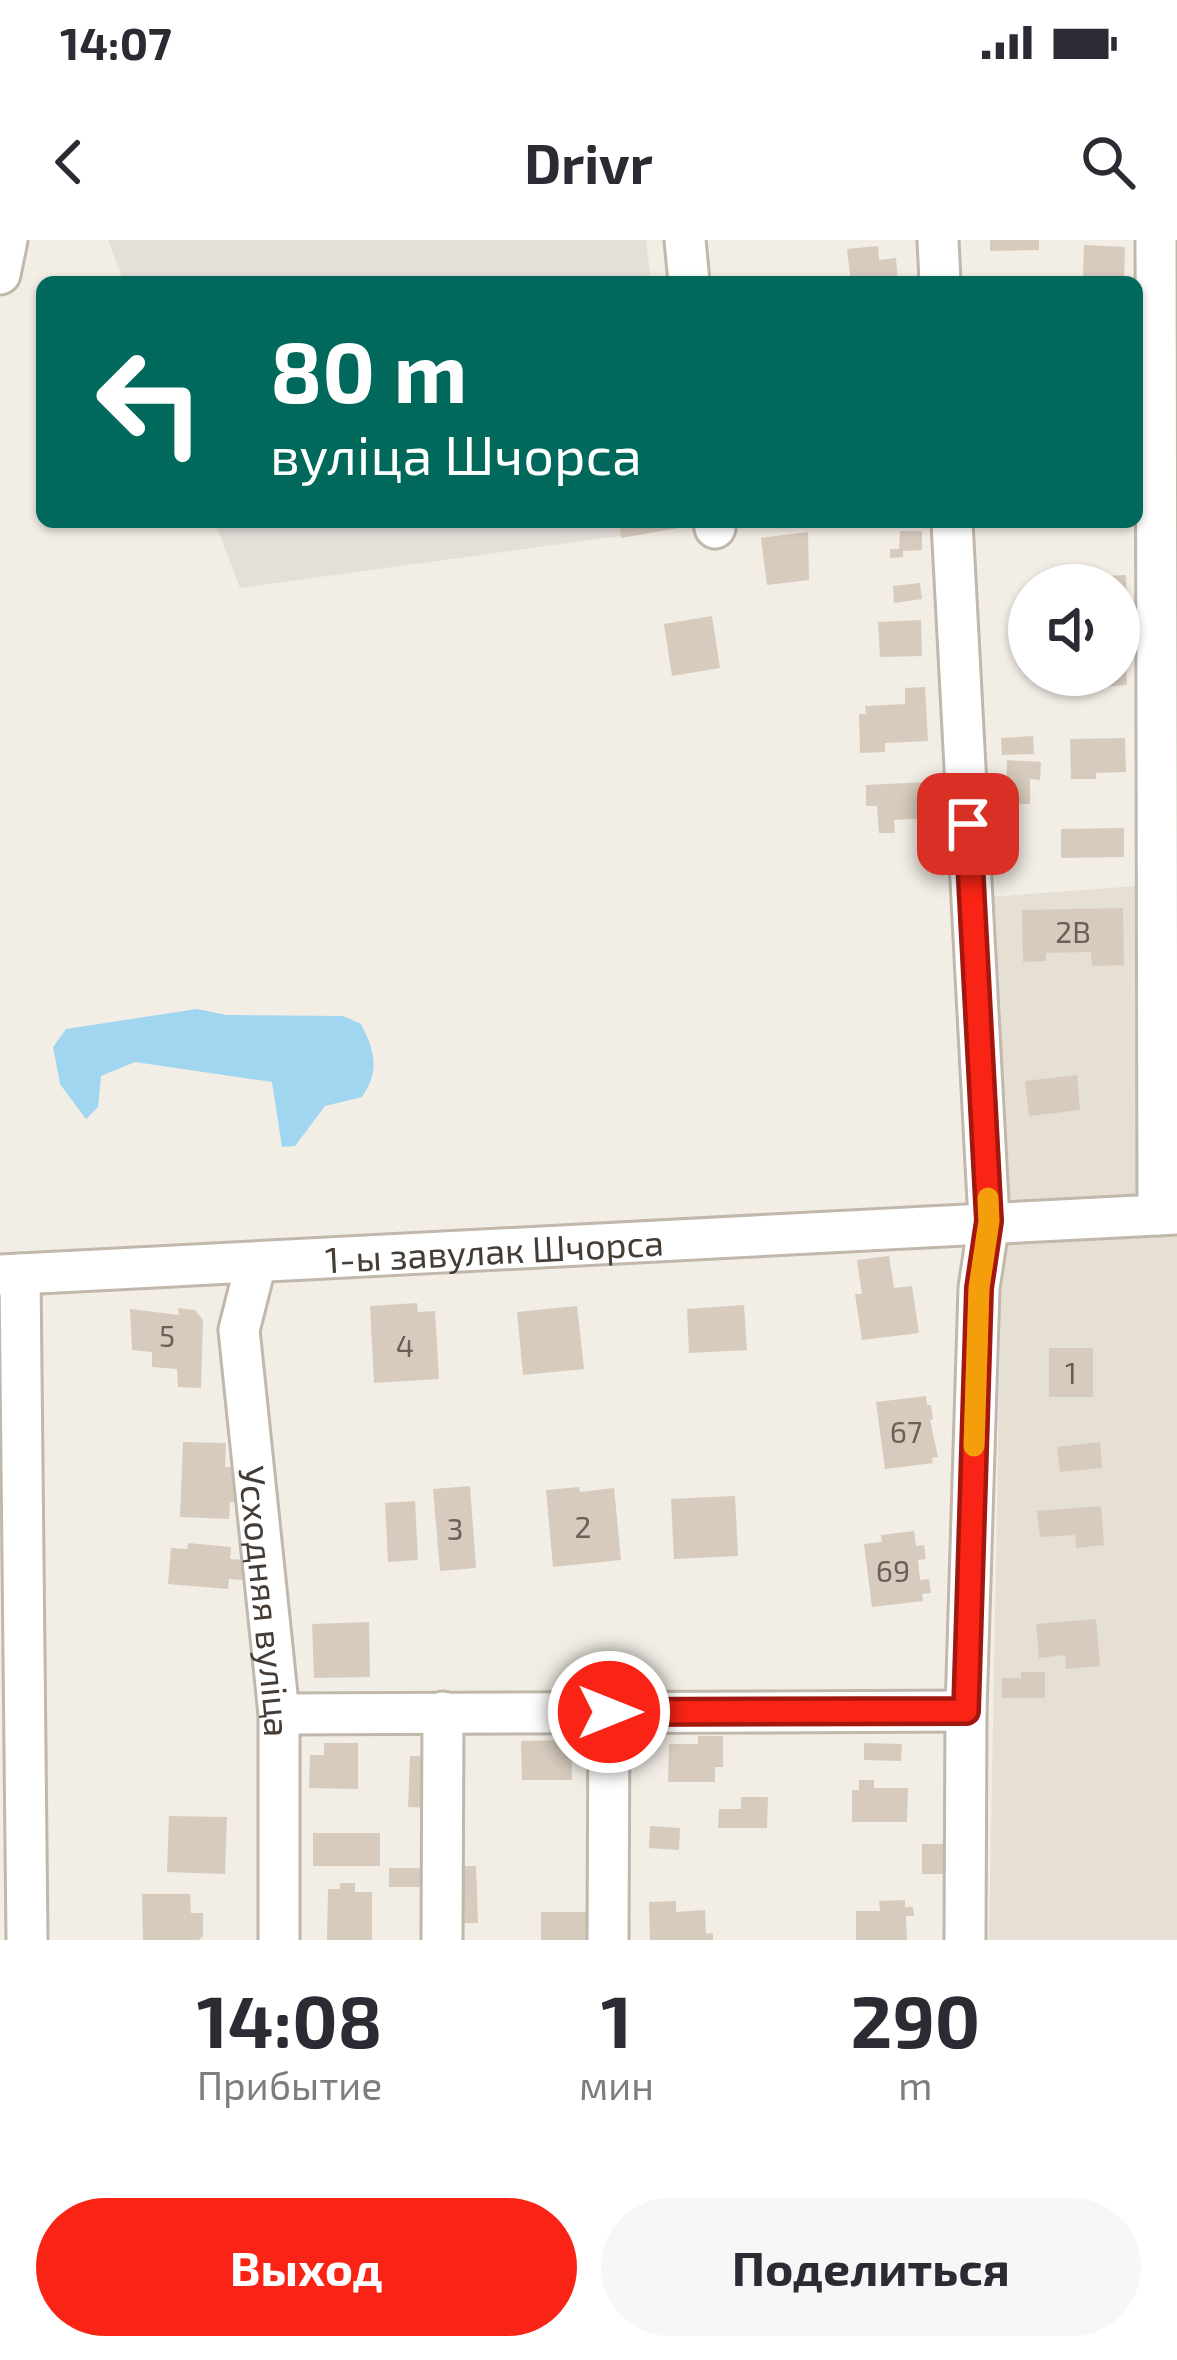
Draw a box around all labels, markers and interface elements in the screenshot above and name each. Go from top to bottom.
text: 14:07 [60,15,172,69]
icon: back [36,129,102,195]
icon: search [1075,129,1141,195]
text: Drivr [524,130,653,195]
text: 80 m [270,319,467,420]
icon: left [72,324,228,480]
text: вуліца Шчорса [270,421,642,486]
map controls [1008,564,1140,696]
button: sound [1008,564,1140,696]
pin [917,773,1019,875]
icon: arrive [935,791,1001,857]
house number: 2В [1055,913,1091,949]
street label: 1-ы завулак Шчорса [324,1219,665,1280]
house number: 5 [159,1317,175,1353]
house number: 4 [396,1327,414,1363]
house number: 1 [1065,1354,1077,1390]
house number: 67 [890,1413,922,1449]
street label: Усходняя вуліца [232,1464,301,1737]
house number: 2 [575,1508,591,1544]
house number: 3 [447,1510,463,1546]
house number: 69 [876,1552,910,1588]
position arrow [546,1649,672,1775]
text: 14:08 [197,1976,382,2062]
text: 1 [601,1976,632,2062]
text: 290 [851,1976,980,2062]
text: Прибытие [197,2061,382,2108]
text: мин [579,2061,654,2108]
text: m [898,2061,933,2108]
button: Выход [36,2198,577,2336]
button: Поделиться [601,2198,1141,2336]

